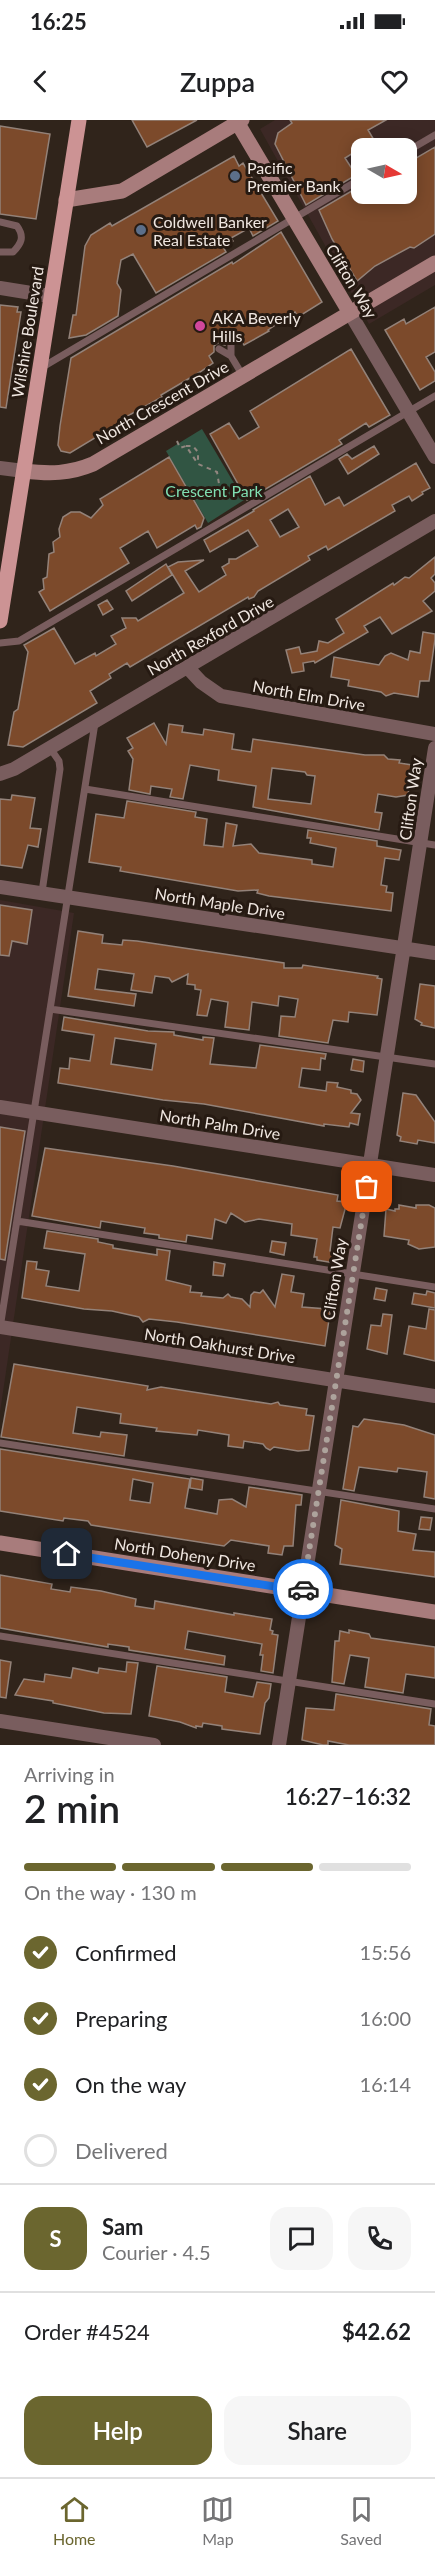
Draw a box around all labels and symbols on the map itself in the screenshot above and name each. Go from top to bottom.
north arrow [351,138,417,204]
place label: Pacific Premier Bank [247,158,342,195]
marker: Pacific Premier Bank [228,169,242,183]
place label: Coldwell Banker Real Estate [153,212,267,249]
marker: Coldwell Banker Real Estate [134,223,148,237]
street label: Clifton Way [323,241,382,322]
street label: Wilshire Boulevard [7,265,47,399]
place label: AKA Beverly Hills [212,308,301,345]
marker: AKA Beverly Hills [193,319,207,333]
street label: North Crescent Drive [92,356,232,448]
park label: Crescent Park [165,481,264,500]
street label: North Rexford Drive [144,591,276,679]
street label: North Elm Drive [251,676,367,714]
street label: Clifton Way [395,756,425,841]
street label: North Maple Drive [154,883,286,923]
street label: North Palm Drive [158,1105,282,1143]
pin [341,1161,392,1212]
street label: Clifton Way [318,1236,350,1321]
street label: North Oakhurst Drive [143,1324,297,1366]
pin [41,1528,92,1579]
street label: North Doheny Drive [113,1533,257,1575]
courier [273,1559,333,1619]

